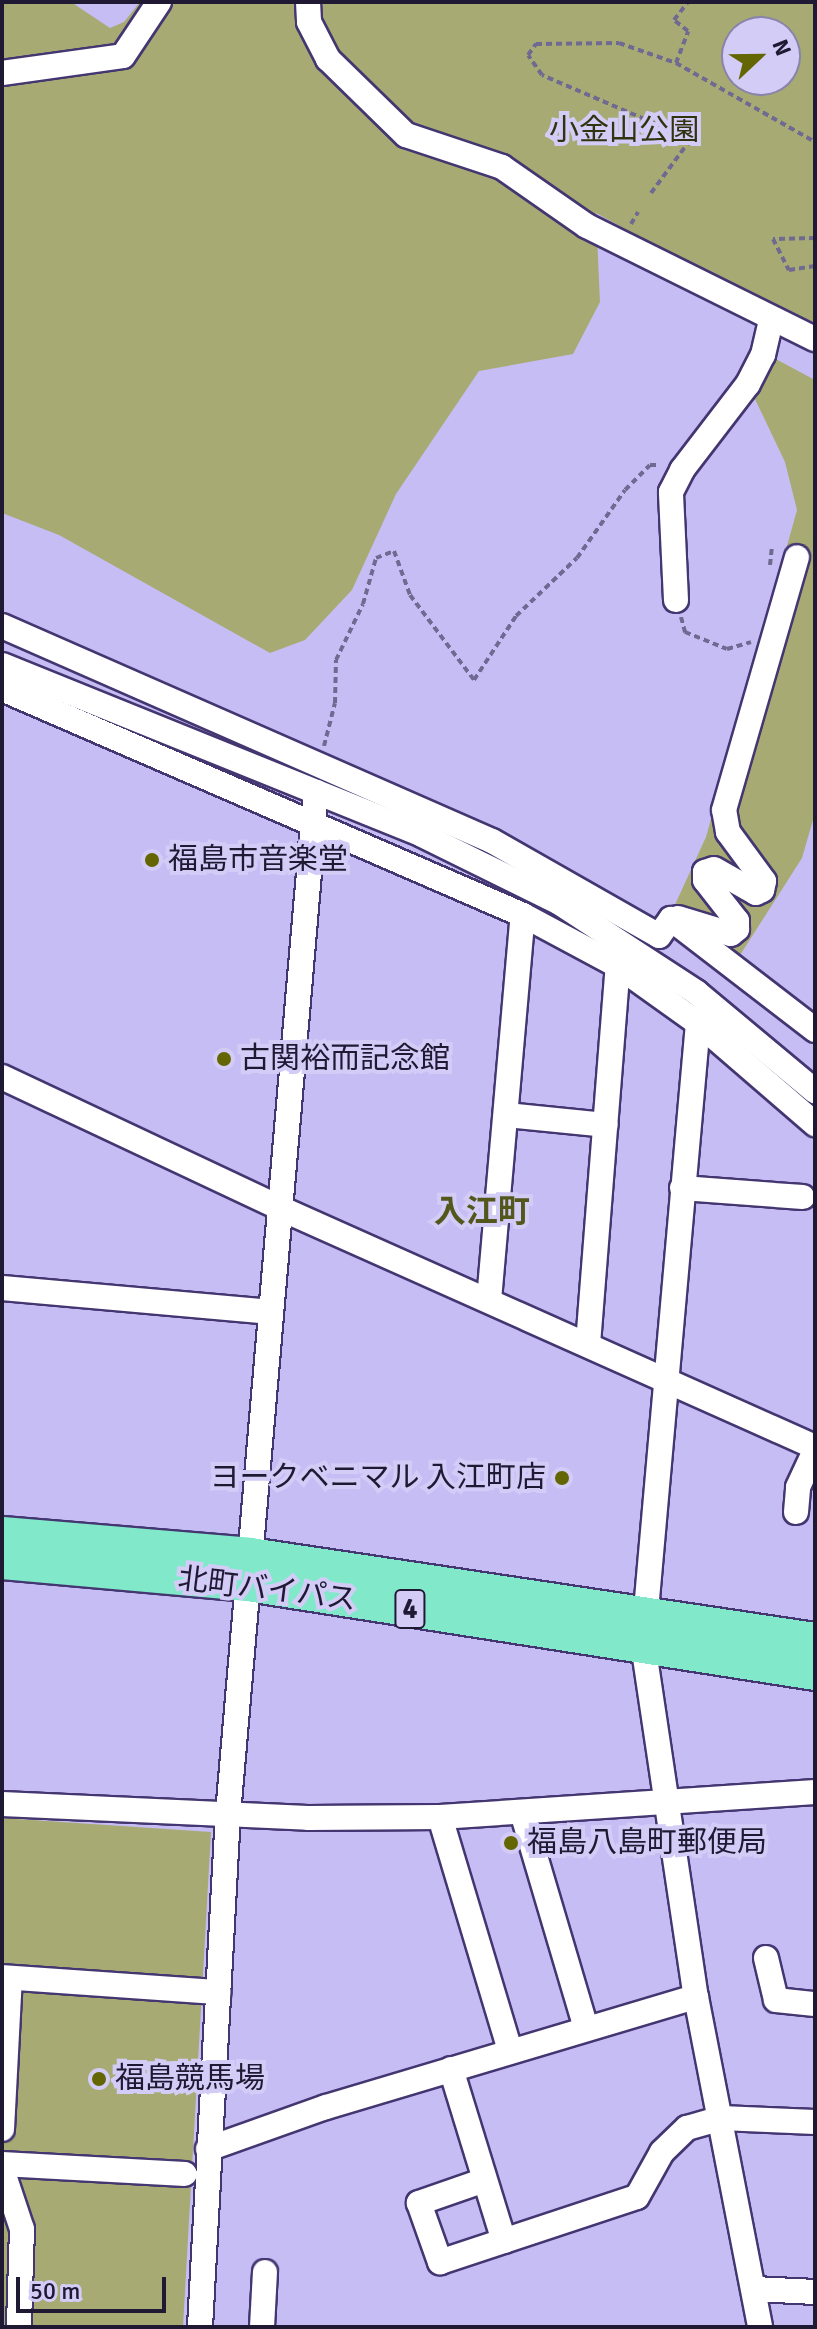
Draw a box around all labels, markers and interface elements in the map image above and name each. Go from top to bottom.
north arrow [721,16,801,96]
text: N [766,35,797,60]
park label: 小金山公園 [549,113,699,149]
place label: 福島市音楽堂 [168,842,348,878]
marker: 福島市音楽堂 [143,851,161,869]
place label: 古関裕而記念館 [240,1041,450,1077]
marker: 古関裕而記念館 [215,1050,233,1068]
district label: 入江町 [434,1193,530,1231]
place label: ヨークベニマル 入江町店 [209,1460,546,1496]
marker: ヨークベニマル 入江町店 [553,1469,571,1487]
street label: 北町バイパス [175,1561,359,1619]
road number: 4 [394,1585,426,1633]
place label: 福島八島町郵便局 [527,1825,767,1861]
marker: 福島八島町郵便局 [502,1834,520,1852]
place label: 福島競馬場 [115,2061,265,2097]
marker: 福島競馬場 [90,2070,108,2088]
scale bar [20,2261,170,2311]
text: 50 m [30,2276,80,2306]

